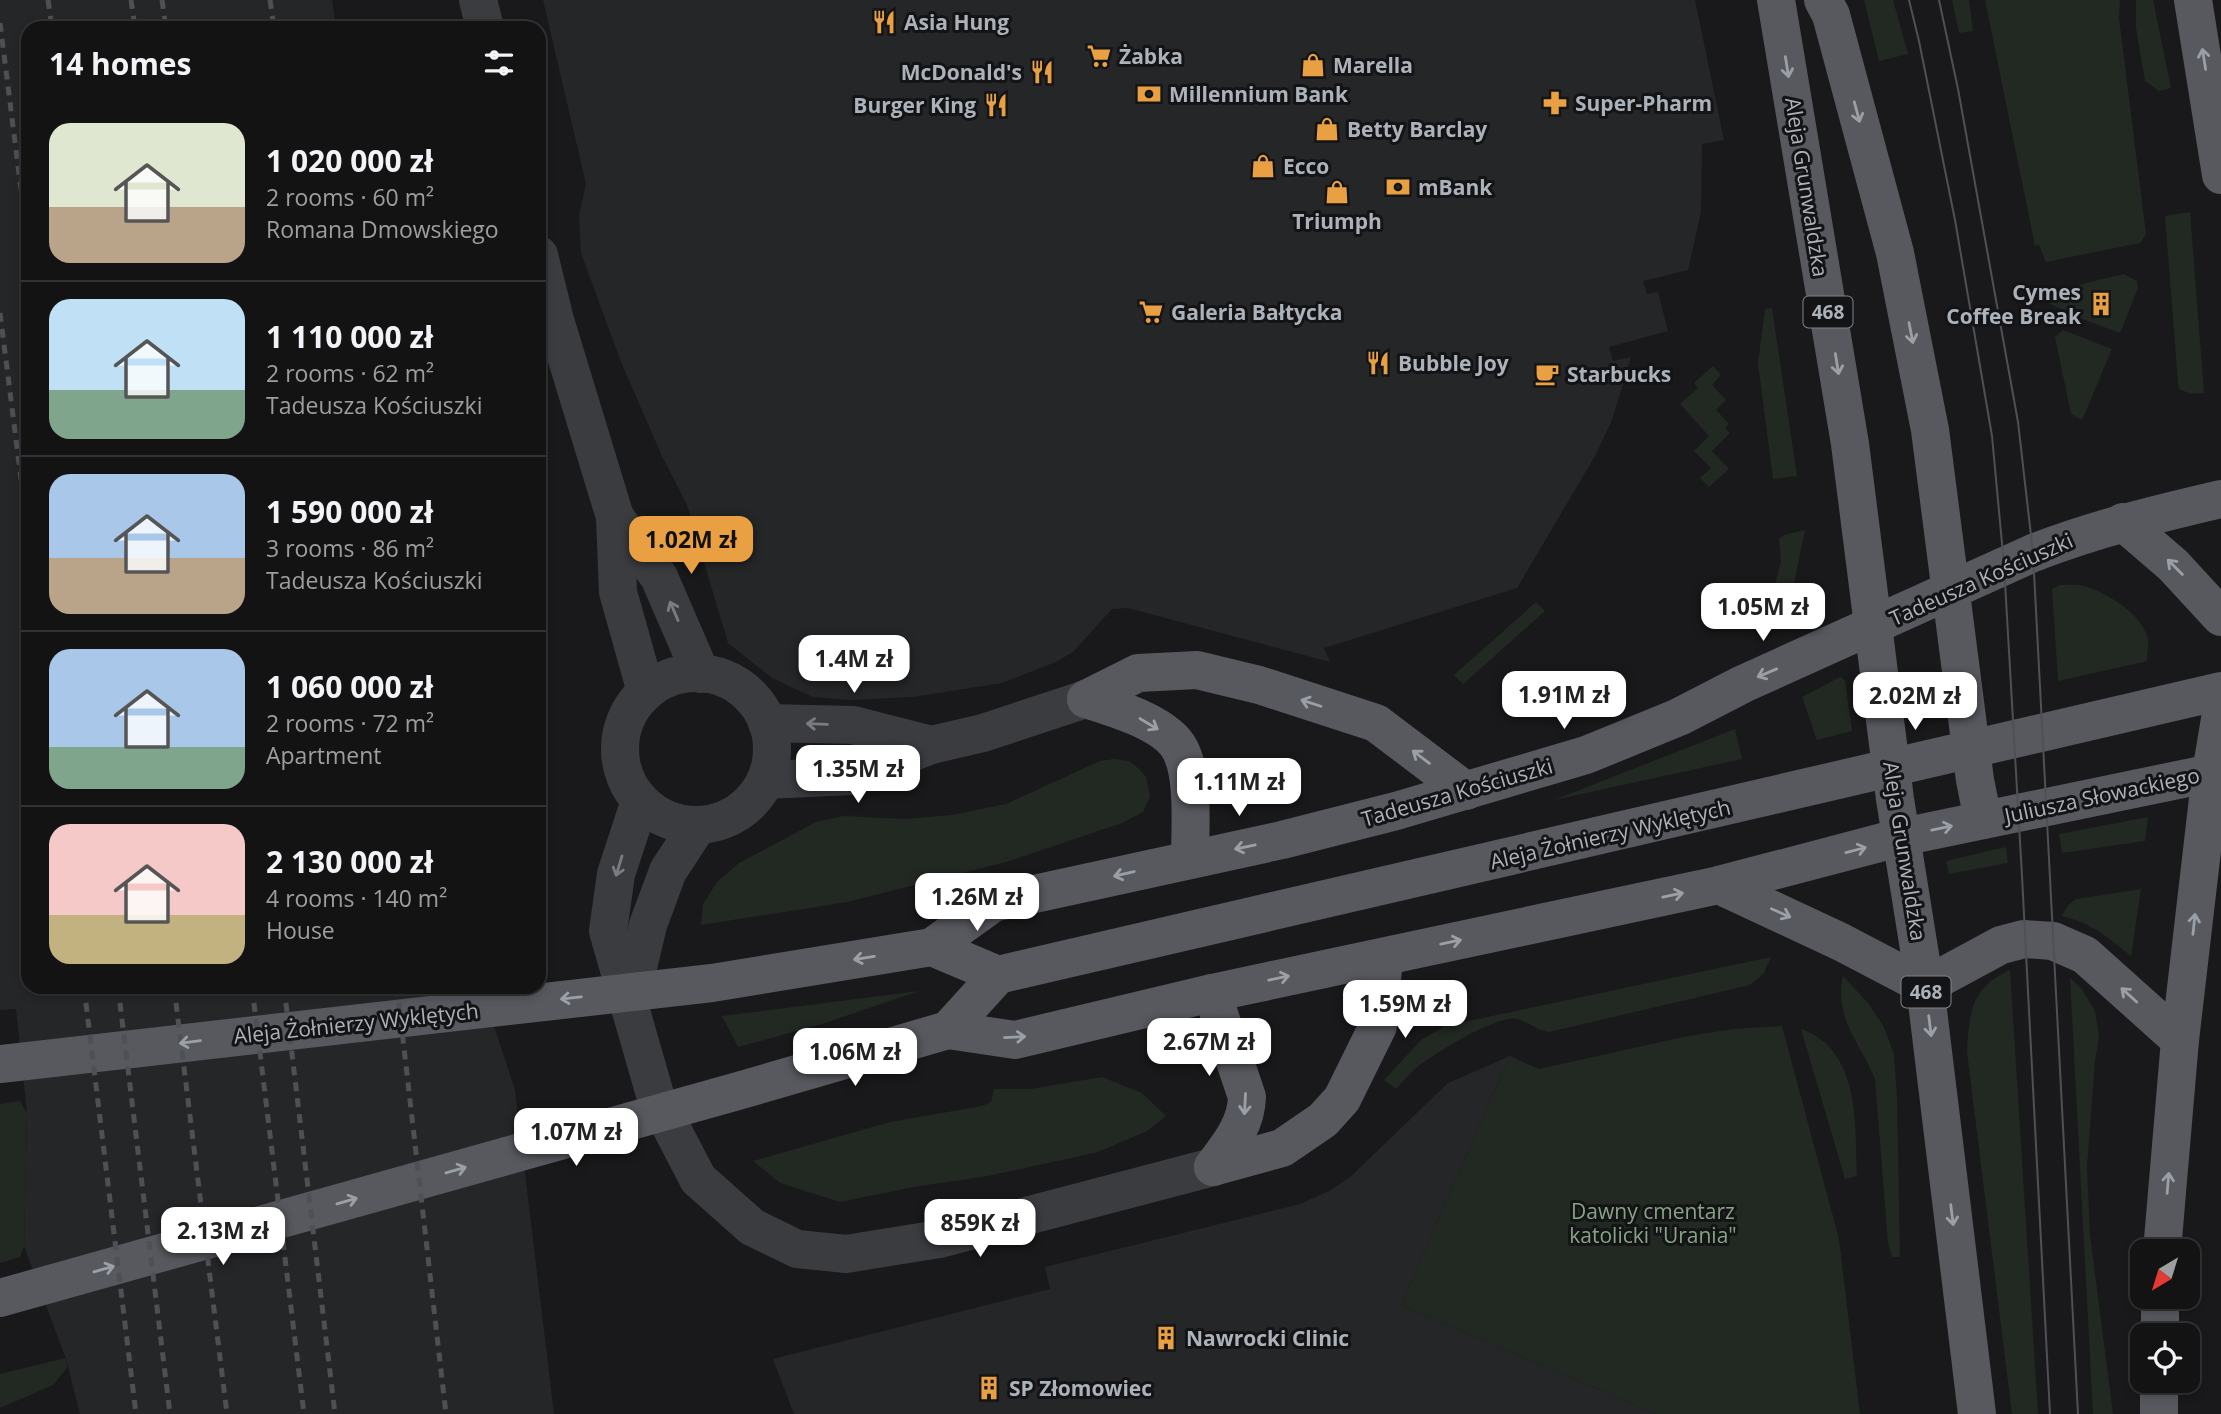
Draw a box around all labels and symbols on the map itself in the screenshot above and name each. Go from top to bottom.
restaurant icon: Asia Hung [870,8,898,36]
place label: Asia Hung [904,8,1009,36]
supermarket icon: Żabka [1085,42,1113,70]
place label: Żabka [1119,42,1183,70]
one-way arrow [2197,48,2210,71]
shop icon: Marella [1299,51,1327,79]
place label: Marella [1333,51,1413,79]
one-way arrow [1781,55,1794,78]
place label: McDonald's [901,58,1022,86]
restaurant icon: McDonald's [1028,58,1056,86]
bank icon: Millennium Bank [1135,80,1163,108]
place label: Millennium Bank [1169,80,1349,108]
pharmacy icon: Super-Pharm [1541,89,1569,117]
place label: Super-Pharm [1575,89,1712,117]
place label: Burger King [853,91,976,119]
restaurant icon: Burger King [982,91,1010,119]
street label: Aleja Grunwaldzka [1779,95,1835,279]
one-way arrow [1851,100,1864,123]
shop icon: Betty Barclay [1313,115,1341,143]
place label: Betty Barclay [1347,115,1487,143]
shop icon: Ecco [1249,152,1277,180]
place label: Ecco [1283,152,1329,180]
bank icon: mBank [1384,173,1412,201]
place label: mBank [1418,173,1493,201]
shop icon: Triumph [1323,178,1351,206]
place label: Triumph [1292,207,1382,235]
place label: Cymes Coffee Break [1946,278,2082,330]
building icon: Cymes Coffee Break [2087,290,2115,318]
road number: 468 [1804,296,1853,328]
supermarket icon: Galeria Bałtycka [1137,298,1165,326]
place label: Galeria Bałtycka [1171,298,1343,326]
one-way arrow [1904,321,1918,344]
restaurant icon: Bubble Joy [1364,349,1392,377]
place label: Bubble Joy [1398,349,1509,377]
one-way arrow [1831,352,1844,375]
cafe icon: Starbucks [1533,360,1561,388]
place label: Starbucks [1567,360,1671,388]
pin: 1.02M zł [619,516,763,576]
street label: Tadeusza Kościuszki [1885,526,2077,632]
one-way arrow [2166,559,2183,576]
pin: 1.05M zł [1691,584,1835,643]
one-way arrow [666,601,679,622]
pin: 1.4M zł [789,636,919,695]
one-way arrow [1757,667,1778,680]
pin: 1.91M zł [1492,672,1636,731]
pin: 2.02M zł [1843,672,1987,732]
one-way arrow [1301,695,1323,708]
one-way arrow [805,717,828,730]
one-way arrow [1139,717,1159,731]
pin: 1.35M zł [786,746,930,805]
one-way arrow [1412,750,1431,765]
street label: Tadeusza Kościuszki [1358,751,1556,833]
pin: 1.11M zł [1167,758,1311,818]
street label: Aleja Grunwaldzka [1877,759,1933,943]
street label: Juliusza Słowackiego [2000,761,2202,830]
street label: Aleja Żołnierzy Wyklętych [1487,793,1733,875]
one-way arrow [1930,821,1953,835]
one-way arrow [1234,841,1257,855]
one-way arrow [1845,842,1867,855]
one-way arrow [611,854,624,876]
one-way arrow [1113,868,1136,881]
pin: 1.26M zł [905,874,1049,933]
one-way arrow [1661,888,1684,901]
one-way arrow [1770,907,1791,920]
one-way arrow [2188,913,2201,936]
one-way arrow [1439,935,1462,949]
one-way arrow [854,952,876,965]
one-way arrow [1267,971,1290,985]
road number: 468 [1902,976,1951,1008]
pin: 1.59M zł [1333,981,1477,1040]
one-way arrow [2121,987,2139,1003]
one-way arrow [561,992,583,1005]
street label: Aleja Żołnierzy Wyklętych [232,996,480,1050]
one-way arrow [1923,1014,1936,1037]
pin: 2.67M zł [1137,1018,1281,1078]
pin: 1.06M zł [783,1028,927,1088]
one-way arrow [1003,1031,1026,1044]
one-way arrow [179,1035,202,1048]
one-way arrow [1238,1092,1251,1115]
pin: 1.07M zł [504,1108,648,1168]
one-way arrow [445,1163,467,1176]
one-way arrow [2162,1172,2175,1195]
one-way arrow [335,1194,358,1207]
park label: Dawny cmentarz katolicki "Urania" [1569,1197,1737,1249]
pin: 859K zł [915,1200,1045,1259]
one-way arrow [1946,1203,1959,1226]
pin: 2.13M zł [151,1208,295,1267]
north arrow [2130,1239,2200,1309]
one-way arrow [93,1261,115,1274]
building icon: Nawrocki Clinic [1152,1324,1180,1352]
place label: Nawrocki Clinic [1186,1324,1349,1352]
building icon: SP Złomowiec [975,1374,1003,1402]
place label: SP Złomowiec [1009,1374,1152,1402]

